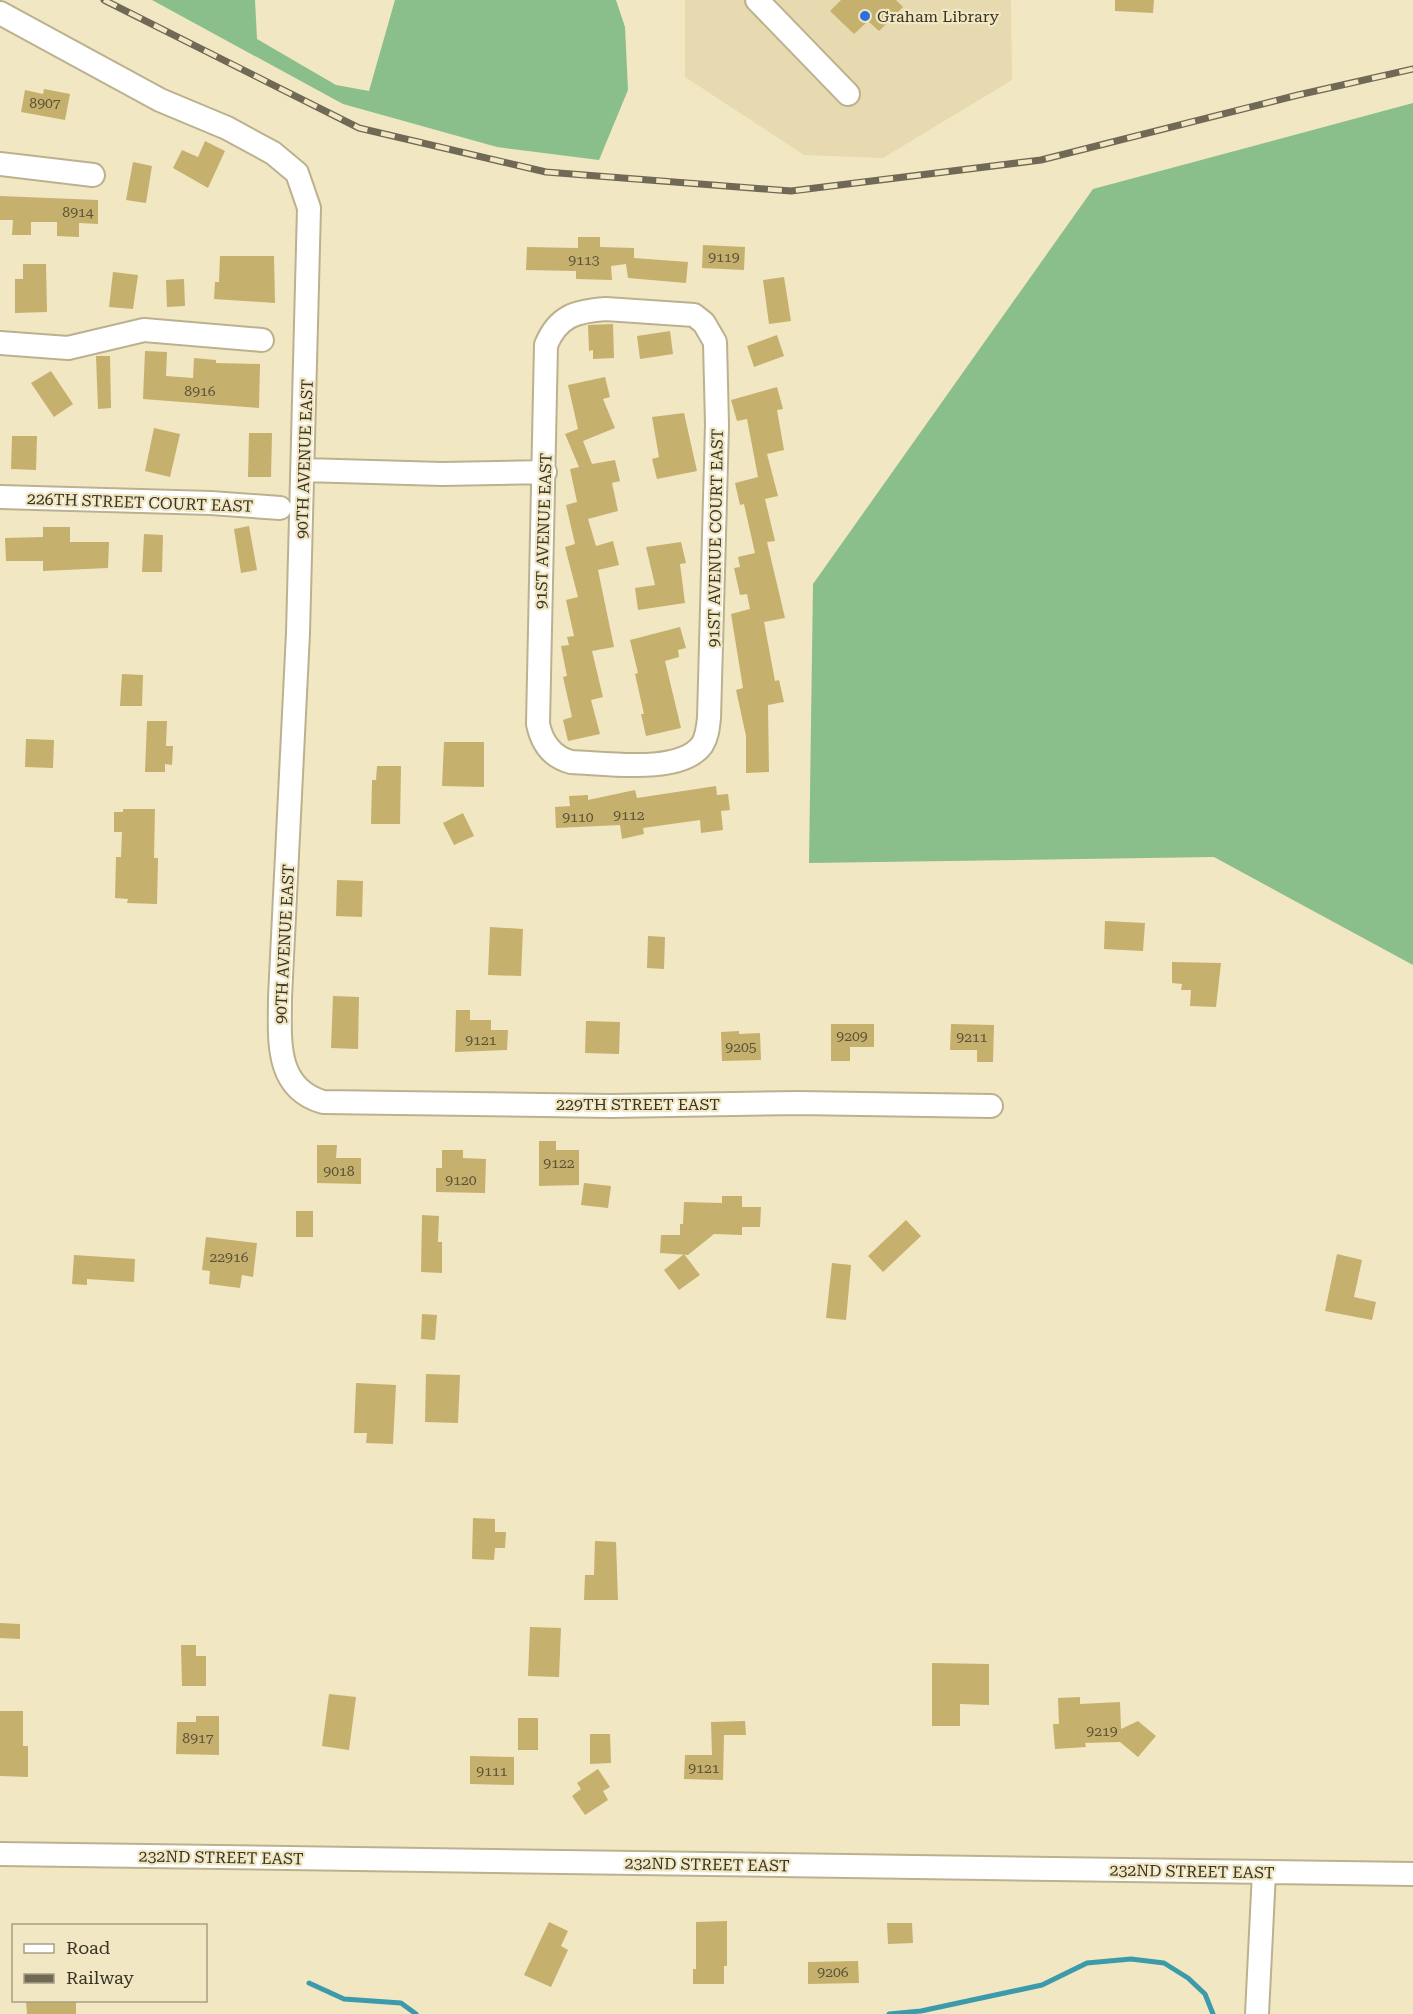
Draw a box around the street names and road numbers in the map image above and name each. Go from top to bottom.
street label: 90TH AVENUE EAST [292,379,317,539]
street label: 91ST AVENUE COURT EAST [704,428,727,648]
street label: 91ST AVENUE EAST [531,452,556,609]
street label: 226TH STREET COURT EAST [27,489,254,516]
street label: 90TH AVENUE EAST [271,863,298,1024]
street label: 229TH STREET EAST [556,1095,720,1114]
street label: 232ND STREET EAST [138,1847,304,1868]
street label: 232ND STREET EAST [624,1854,790,1875]
street label: 232ND STREET EAST [1109,1861,1275,1882]

